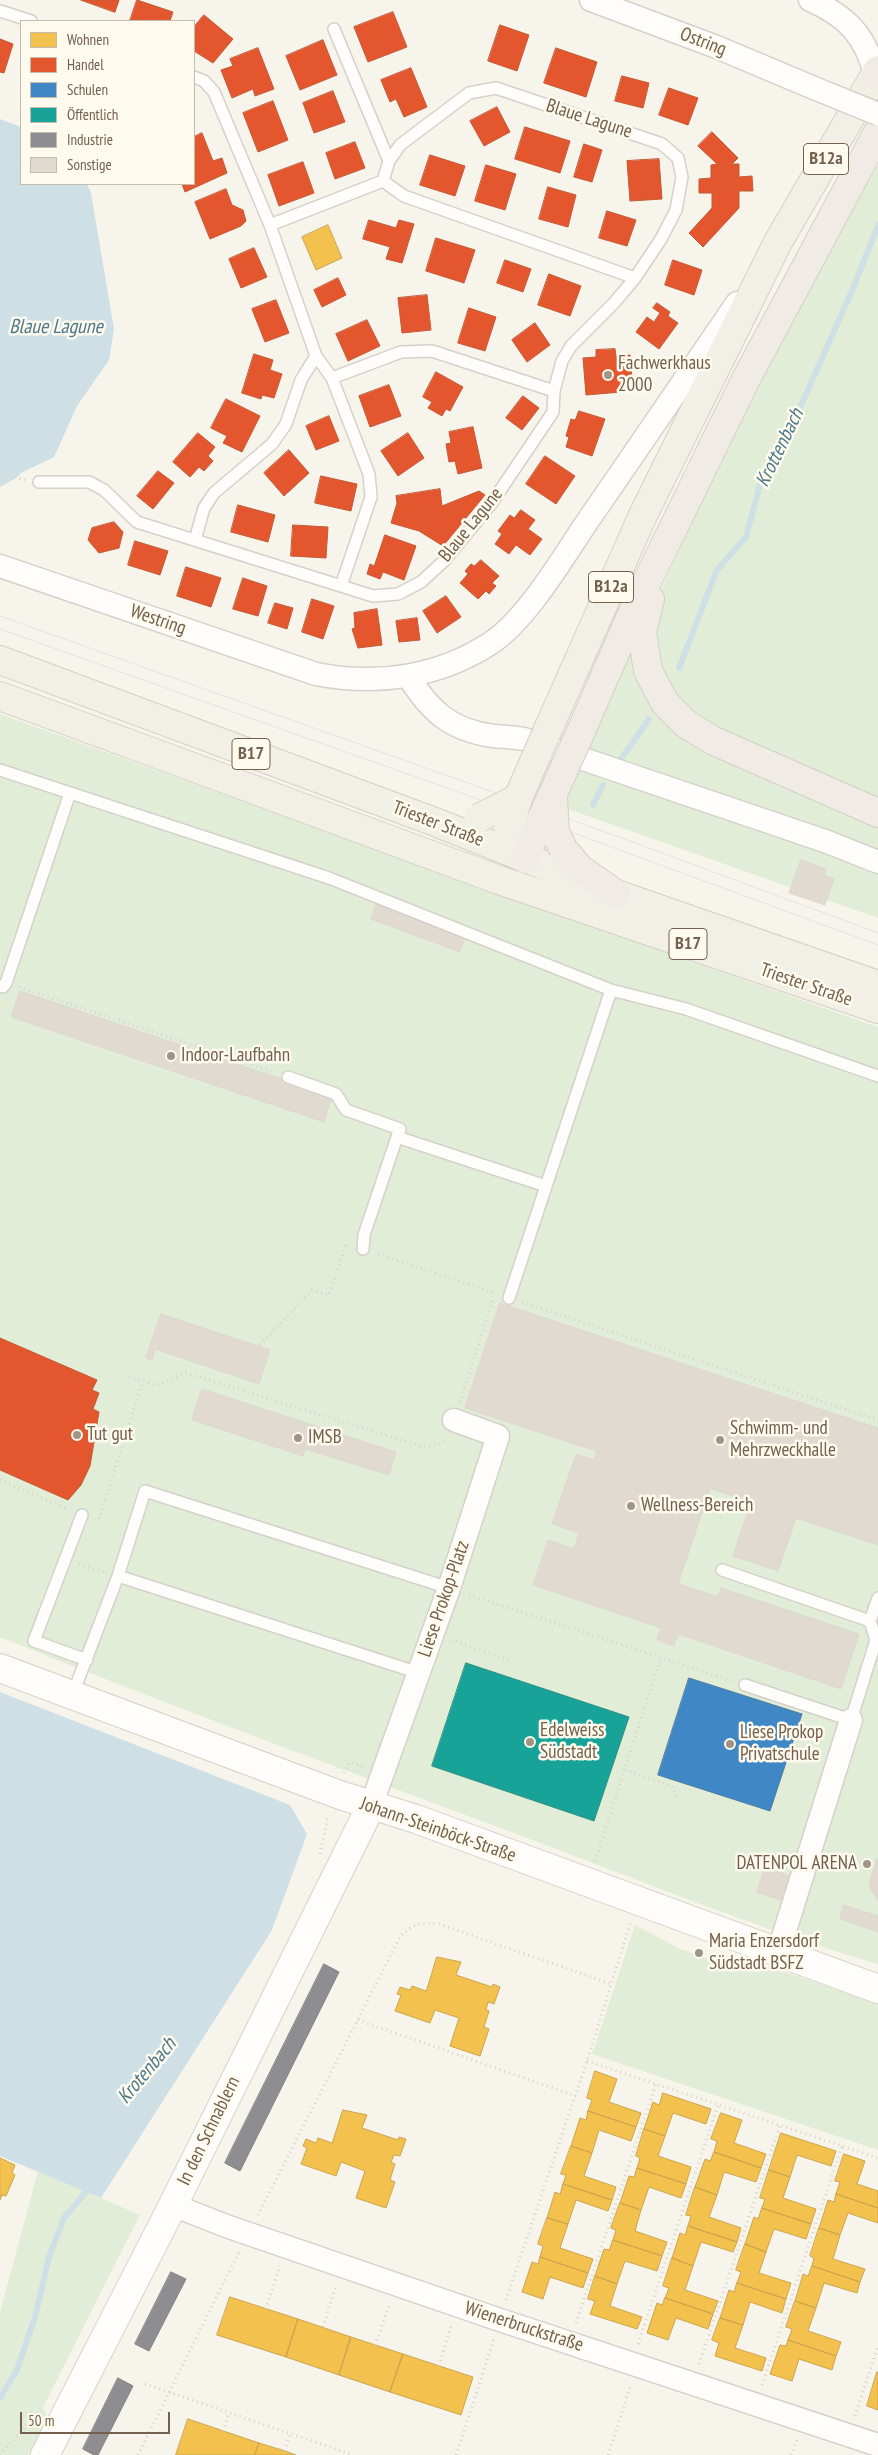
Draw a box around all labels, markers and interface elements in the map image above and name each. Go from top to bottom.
legend [20,20,195,185]
street label: Ostring [677,23,729,61]
text: Wohnen [67,30,109,49]
text: Handel [67,55,104,74]
text: Schulen [67,80,108,99]
street label: Blaue Lagune [543,94,635,144]
text: Öffentlich [67,105,118,124]
text: Industrie [67,130,113,149]
road number: B12a [804,144,848,174]
text: Sonstige [67,155,112,174]
water label: Blaue Lagune [9,315,103,339]
place label: Fachwerkhaus 2000 [618,353,711,397]
marker: Fachwerkhaus 2000 [602,369,614,381]
water label: Krottenbach [751,405,809,491]
street label: Blaue Lagune [434,483,508,567]
road number: B12a [588,572,634,602]
street label: Westring [127,600,189,640]
road number: B17 [232,739,270,770]
street label: Triester Straße [389,796,487,852]
road number: B17 [669,929,707,960]
street label: Triester Straße [757,959,855,1011]
place label: Indoor-Laufbahn [181,1045,290,1067]
marker: Indoor-Laufbahn [165,1050,177,1062]
place label: Schwimm- und Mehrzweckhalle [730,1418,836,1462]
place label: Tut gut [87,1424,133,1446]
place label: IMSB [308,1427,342,1449]
marker: Tut gut [71,1429,83,1441]
marker: IMSB [292,1432,304,1444]
marker: Schwimm- und Mehrzweckhalle [714,1434,726,1446]
place label: Wellness-Bereich [641,1495,753,1517]
marker: Wellness-Bereich [625,1500,637,1512]
street label: Liese Prokop-Platz [413,1538,475,1660]
place label: Edelweiss Südstadt [540,1720,605,1764]
place label: Liese Prokop Privatschule [740,1722,823,1766]
marker: Edelweiss Südstadt [524,1736,536,1748]
marker: Liese Prokop Privatschule [724,1738,736,1750]
street label: Johann-Steinböck-Straße [357,1793,519,1867]
place label: DATENPOL ARENA [736,1853,857,1875]
marker: DATENPOL ARENA [861,1858,873,1870]
place label: Maria Enzersdorf Südstadt BSFZ [709,1931,819,1975]
marker: Maria Enzersdorf Südstadt BSFZ [693,1947,705,1959]
water label: Krotenbach [113,2033,181,2109]
street label: In den Schnablern [173,2073,245,2189]
street label: Wienerbruckstraße [462,2297,586,2357]
scale bar [22,2402,172,2434]
text: 50 m [28,2411,54,2430]

